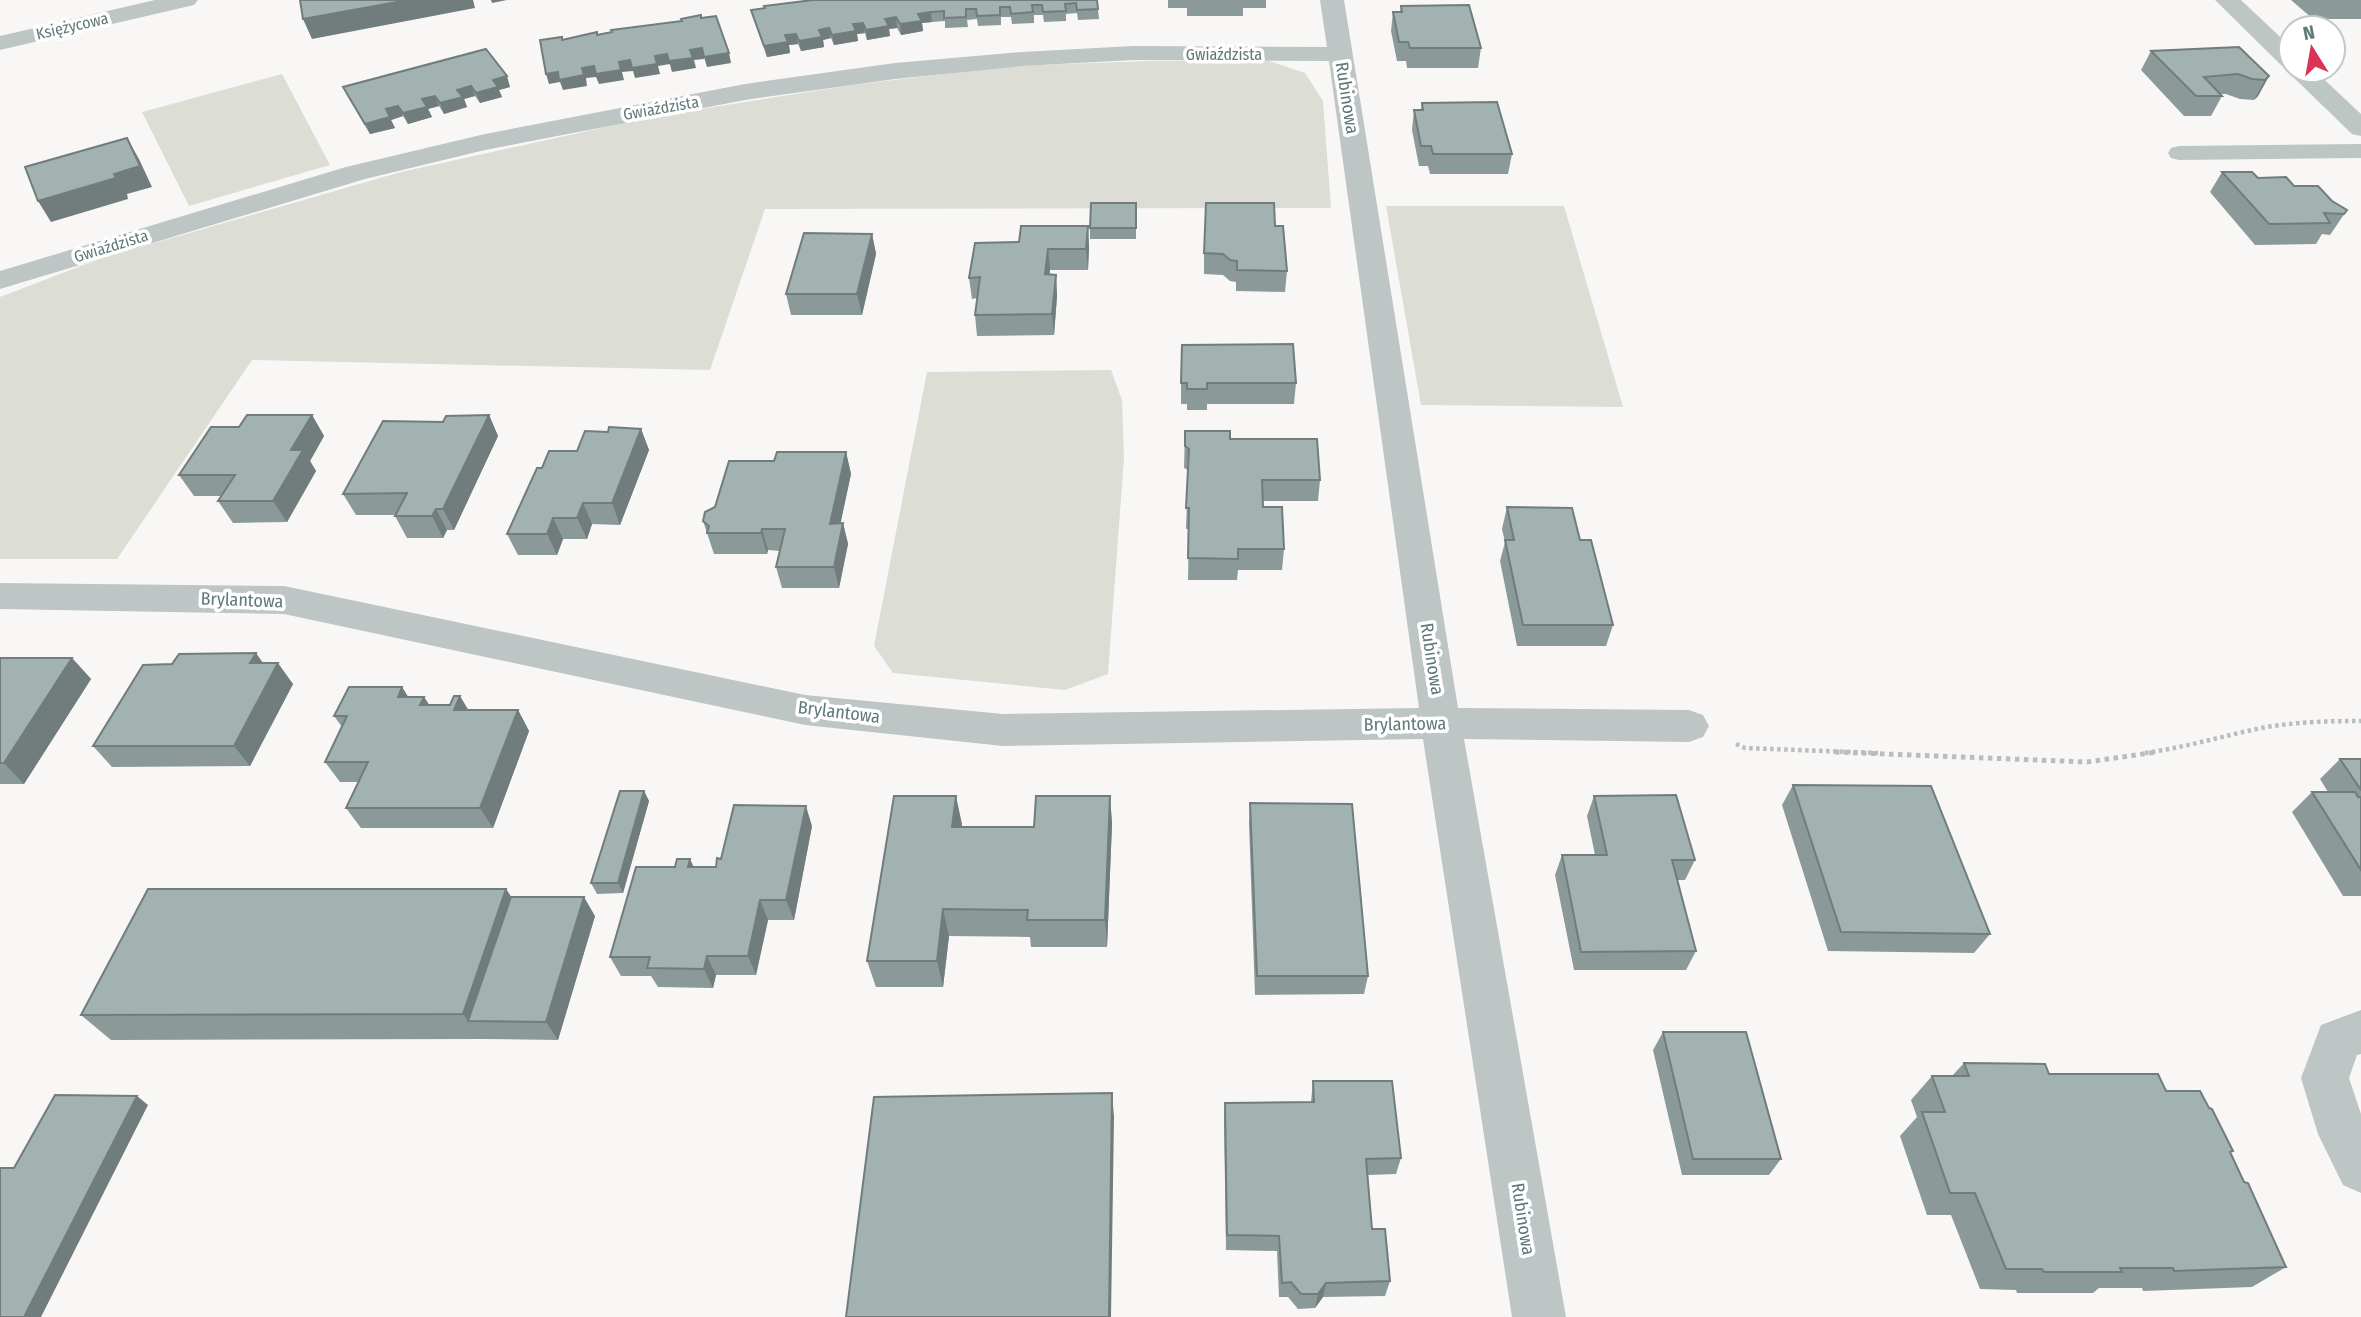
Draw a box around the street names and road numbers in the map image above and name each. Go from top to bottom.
street label: Księżycowa [34,8,110,44]
street label: Gwiaździsta [1186,45,1262,64]
street label: Rubinowa [1330,60,1364,136]
street label: Gwiaździsta [622,92,700,124]
street label: Gwiaździsta [72,226,150,266]
street label: Brylantowa [200,588,284,612]
street label: Rubinowa [1415,621,1449,697]
street label: Brylantowa [797,696,881,728]
street label: Brylantowa [1364,712,1447,736]
street label: Rubinowa [1506,1181,1540,1257]

